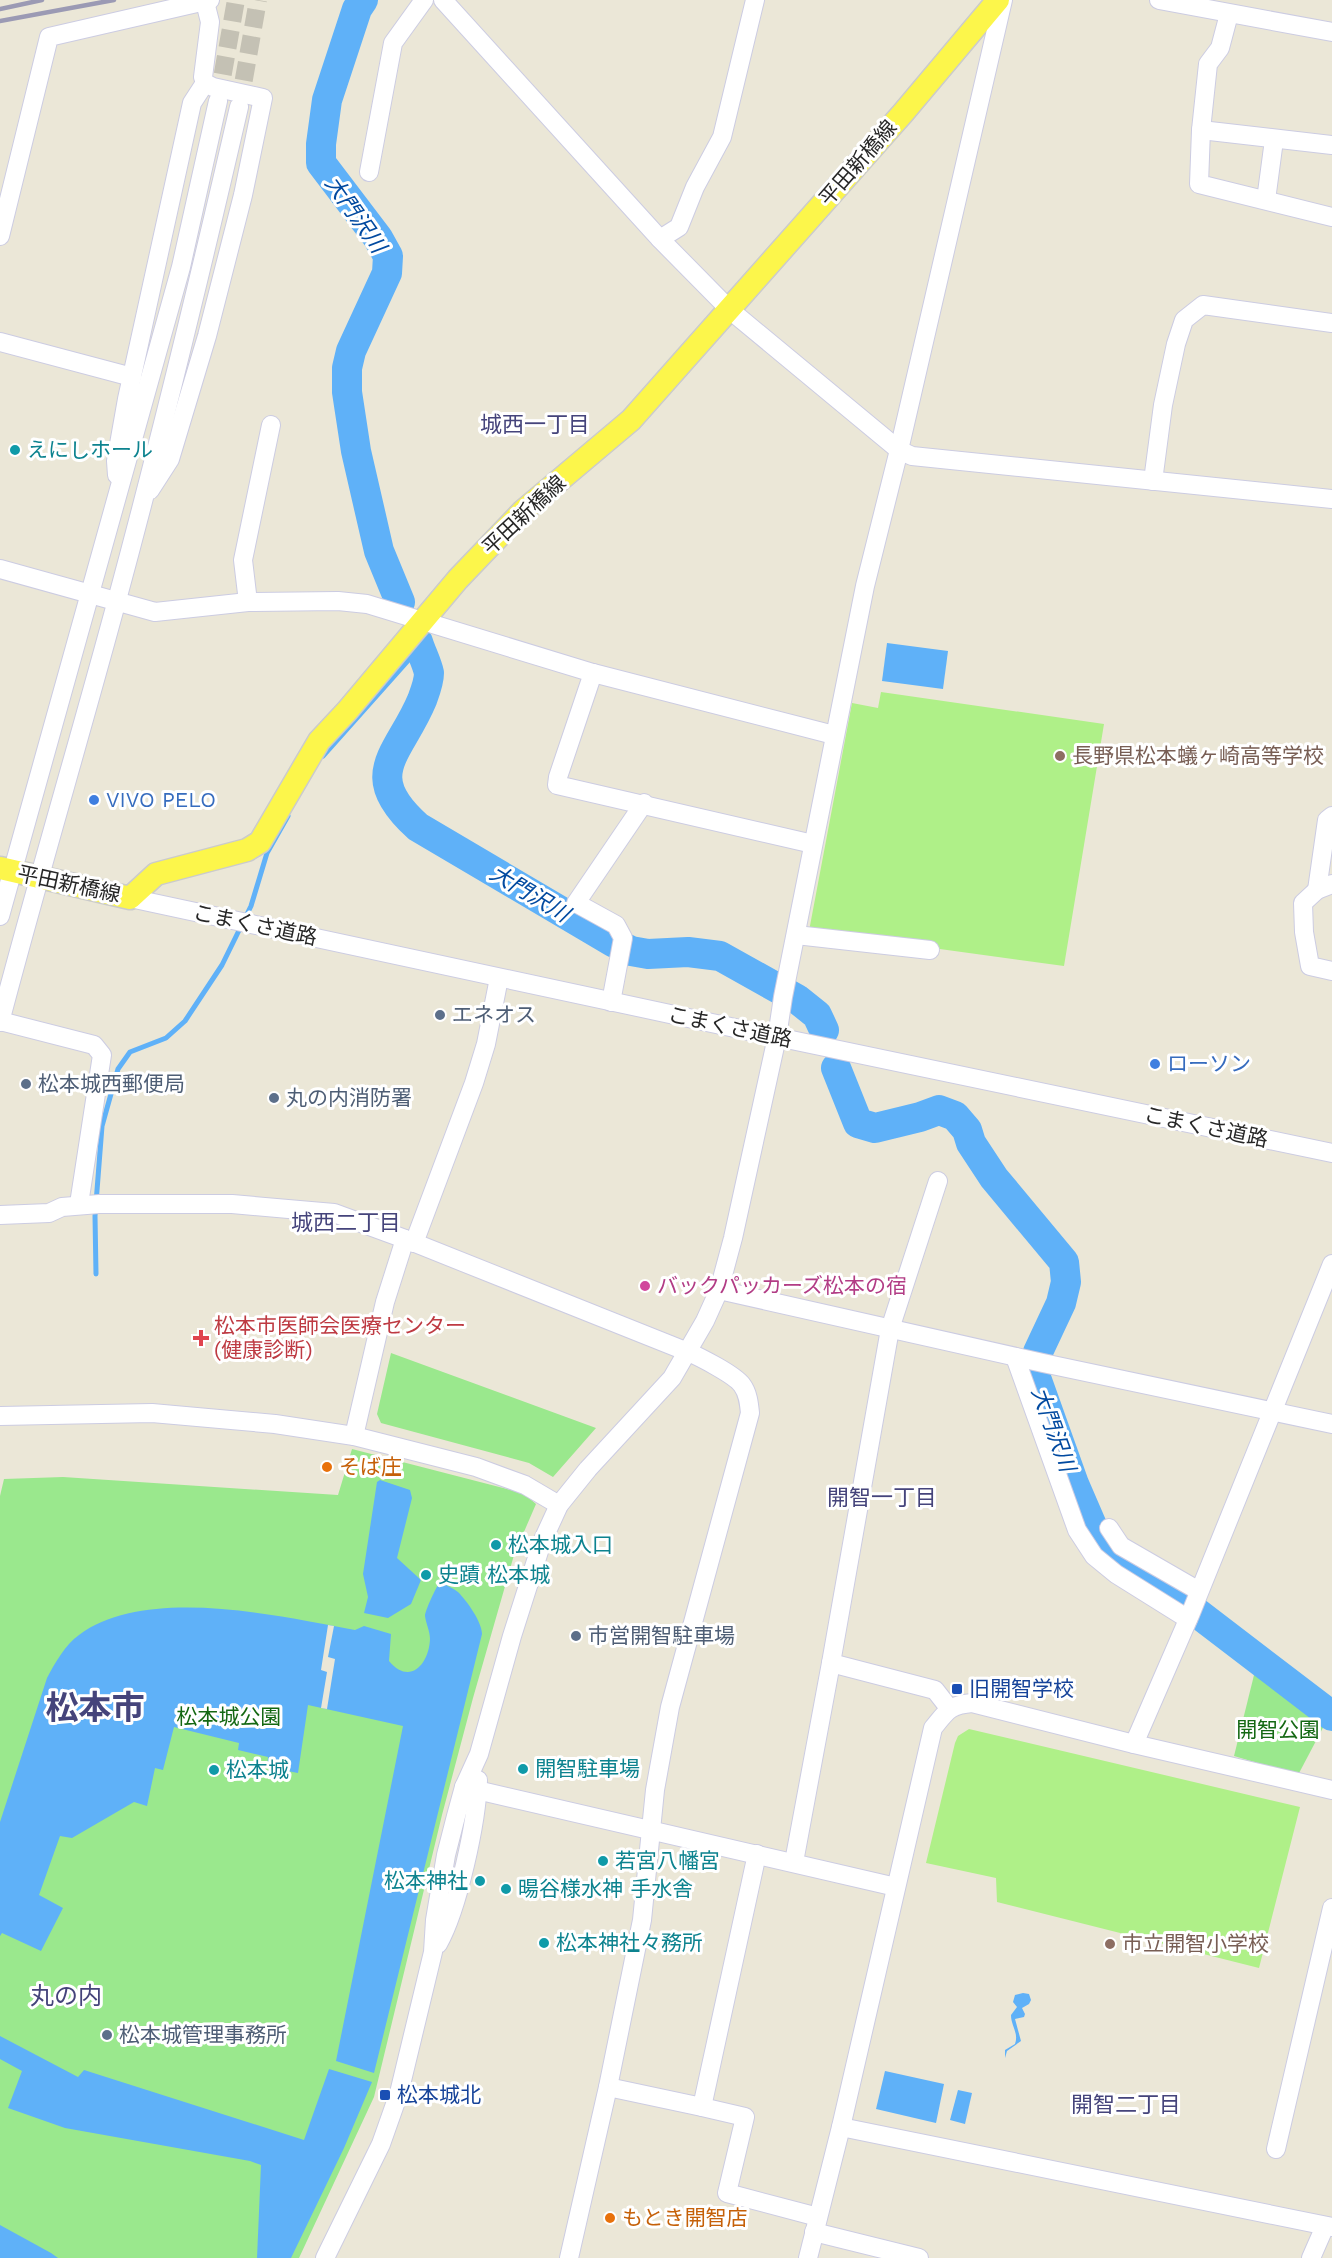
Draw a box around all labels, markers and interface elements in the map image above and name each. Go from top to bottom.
street label: 平田新橋線 [814,115,901,210]
water label: 大門沢川 [320,171,392,259]
district label: 城西一丁目 [480,412,590,437]
place label: えにしホール [27,437,153,462]
marker: えにしホール [8,443,22,457]
street label: 平田新橋線 [477,470,571,560]
place label: 長野県松本蟻ヶ崎高等学校 [1072,743,1324,768]
marker: 長野県松本蟻ヶ崎高等学校 [1053,749,1067,763]
place label: VIVO PELO [106,787,216,812]
marker: VIVO PELO [87,793,101,807]
street label: 平田新橋線 [15,860,123,907]
water label: 大門沢川 [486,860,576,928]
street label: こまくさ道路 [191,899,319,950]
street label: こまくさ道路 [666,1001,794,1052]
place label: エネオス [452,1002,536,1027]
marker: エネオス [433,1008,447,1022]
place label: ローソン [1167,1051,1251,1076]
marker: ローソン [1148,1057,1162,1071]
place label: 松本城西郵便局 [38,1071,185,1096]
marker: 松本城西郵便局 [19,1077,33,1091]
place label: 丸の内消防署 [286,1085,412,1110]
marker: 丸の内消防署 [267,1091,281,1105]
street label: こまくさ道路 [1142,1101,1270,1152]
district label: 城西二丁目 [291,1210,401,1235]
place label: バックパッカーズ松本の宿 [657,1273,907,1298]
marker: バックパッカーズ松本の宿 [638,1279,652,1293]
place label: 松本市医師会医療センター (健康診断) [214,1313,466,1362]
marker: 松本市医師会医療センター (健康診断) [192,1329,210,1347]
water label: 大門沢川 [1027,1384,1081,1477]
place label: そば庄 [339,1454,402,1479]
marker: そば庄 [320,1460,334,1474]
district label: 開智一丁目 [827,1485,937,1510]
place label: 松本城入口 [508,1532,613,1557]
marker: 松本城入口 [489,1538,503,1552]
place label: 史蹟 松本城 [438,1562,550,1587]
marker: 史蹟 松本城 [419,1568,433,1582]
place label: 市営開智駐車場 [588,1623,735,1648]
marker: 市営開智駐車場 [569,1629,583,1643]
place label: 旧開智学校 [969,1676,1074,1701]
marker: 旧開智学校 [950,1682,964,1696]
district label: 松本市 [46,1688,145,1727]
park label: 松本城公園 [177,1704,282,1729]
park label: 開智公園 [1236,1717,1320,1742]
place label: 開智駐車場 [535,1756,640,1781]
place label: 松本城 [226,1757,289,1782]
marker: 開智駐車場 [516,1762,530,1776]
marker: 松本城 [207,1763,221,1777]
place label: 若宮八幡宮 [615,1848,720,1873]
marker: 若宮八幡宮 [596,1854,610,1868]
place label: 松本神社 [384,1868,468,1893]
marker: 松本神社 [473,1874,487,1888]
place label: 暘谷様水神 手水舎 [518,1876,693,1901]
marker: 暘谷様水神 手水舎 [499,1882,513,1896]
place label: 松本神社々務所 [556,1930,703,1955]
place label: 市立開智小学校 [1122,1931,1269,1956]
marker: 松本神社々務所 [537,1936,551,1950]
marker: 市立開智小学校 [1103,1937,1117,1951]
district label: 丸の内 [30,1982,102,2010]
place label: 松本城管理事務所 [119,2022,287,2047]
marker: 松本城管理事務所 [100,2028,114,2042]
place label: 松本城北 [397,2082,481,2107]
marker: 松本城北 [378,2088,392,2102]
district label: 開智二丁目 [1071,2092,1181,2117]
place label: もとき開智店 [622,2205,748,2230]
marker: もとき開智店 [603,2211,617,2225]

